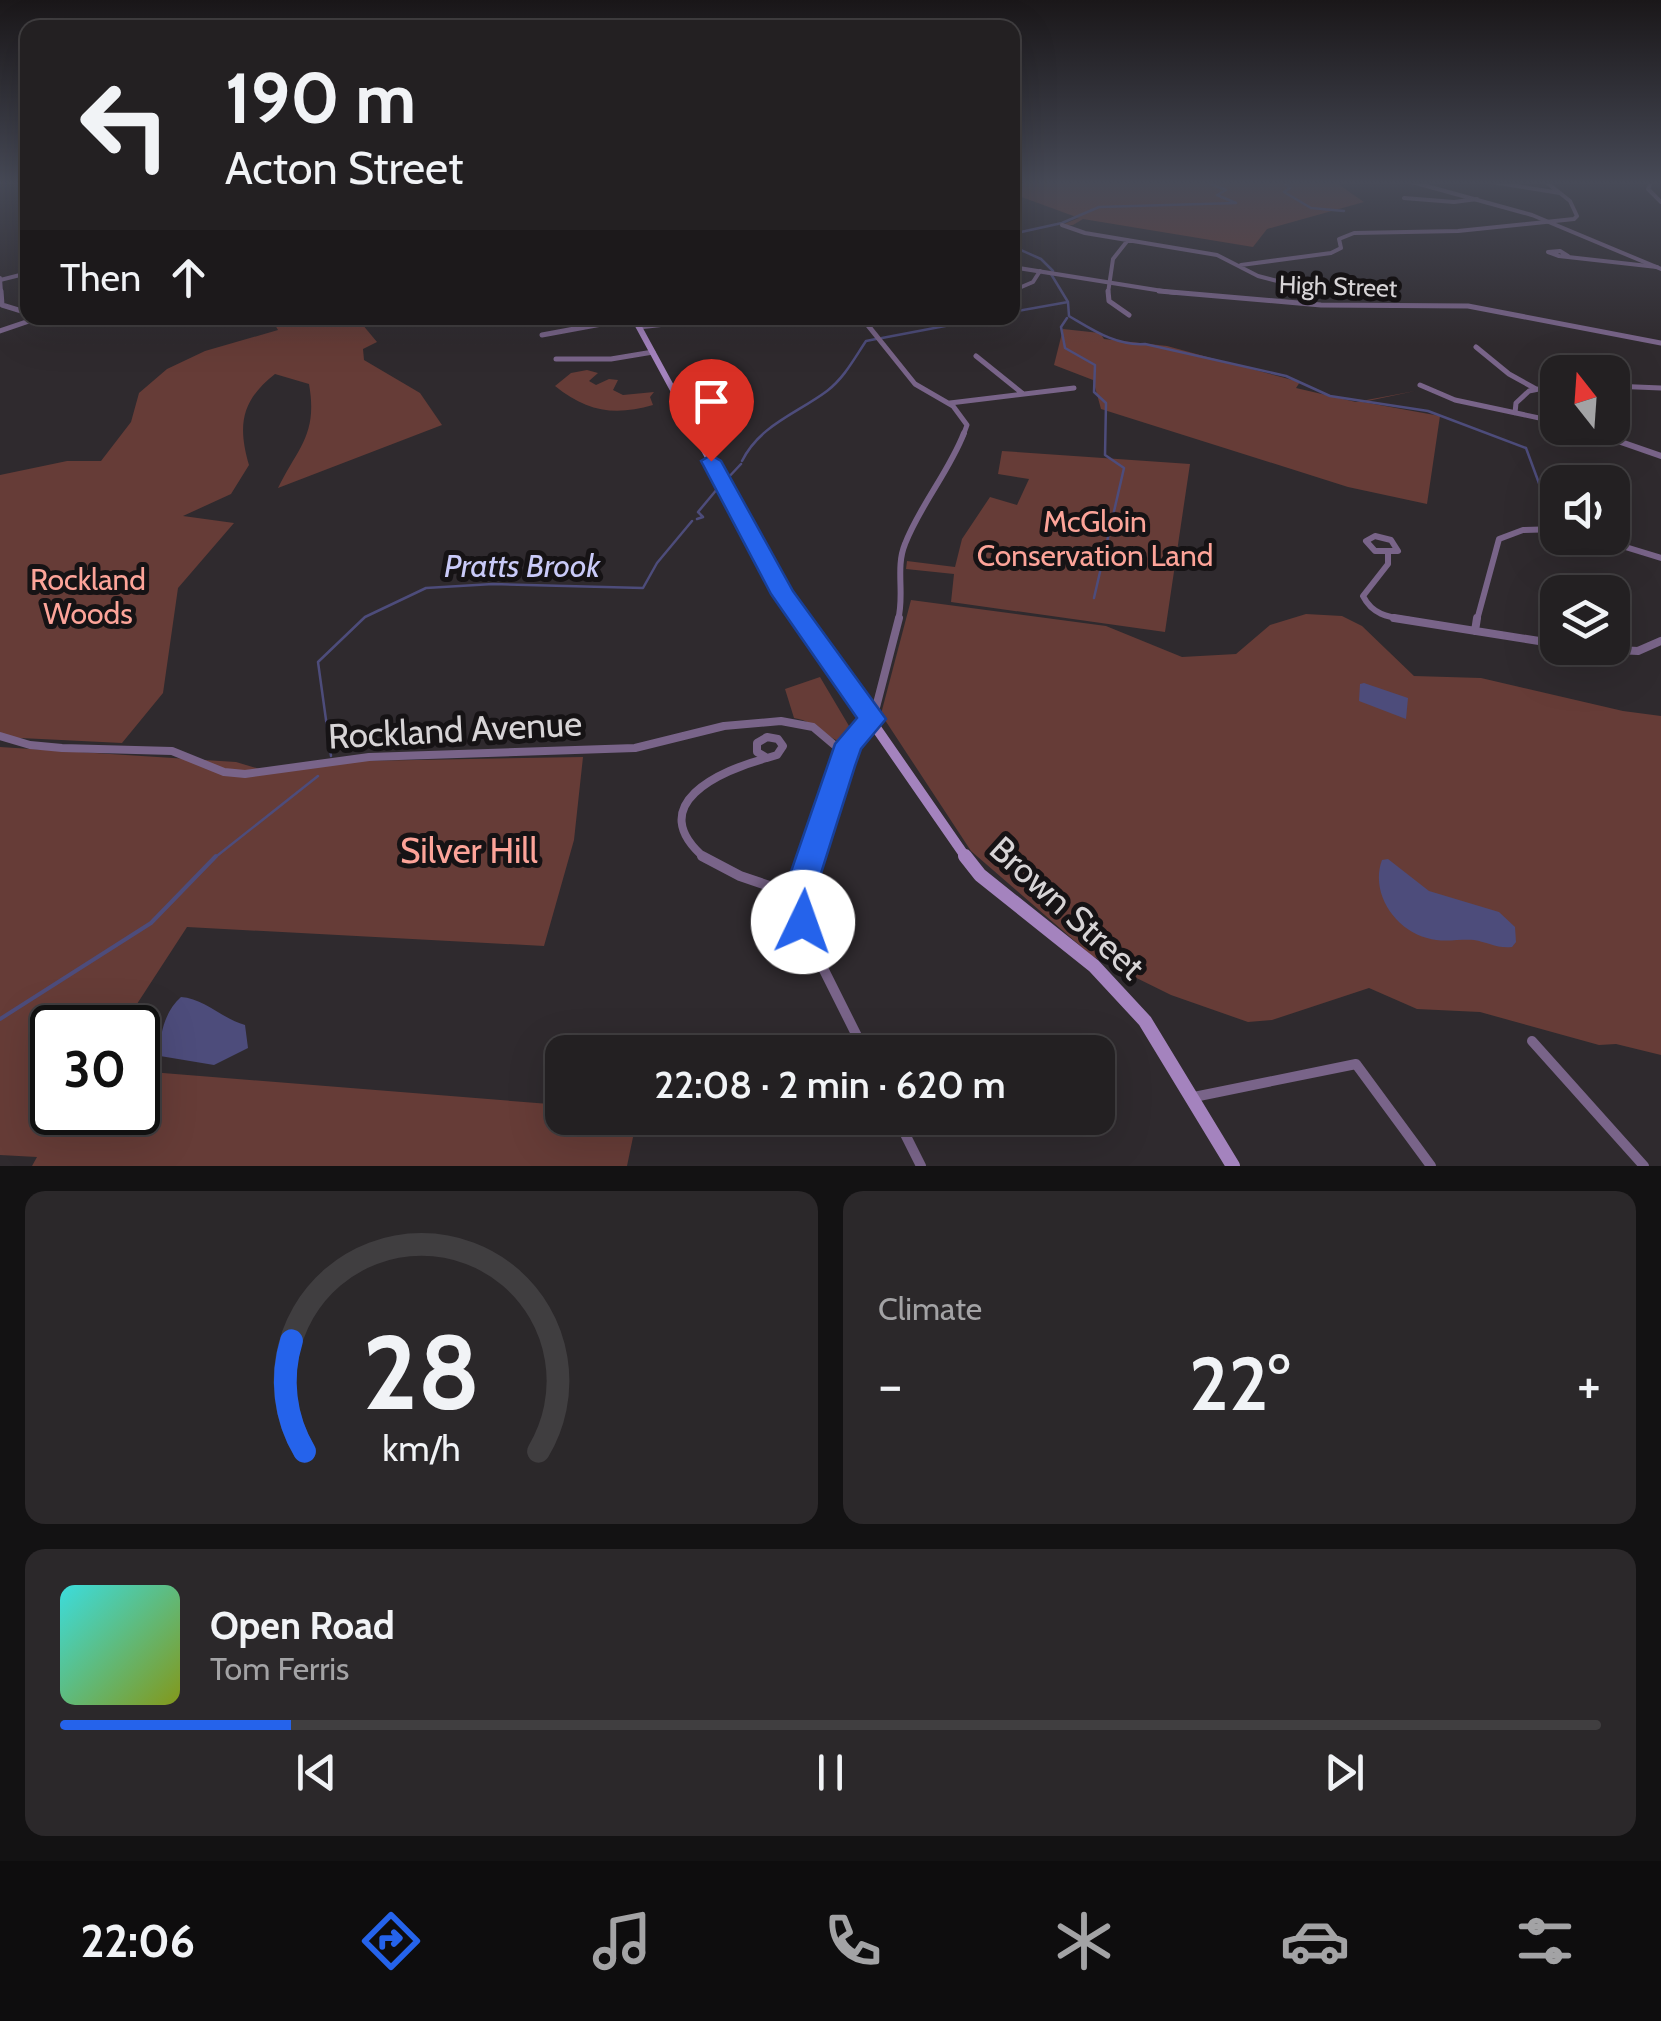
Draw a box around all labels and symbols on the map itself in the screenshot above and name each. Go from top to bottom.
street label: High Street [1278,269,1398,303]
north arrow [1540,355,1630,445]
pin [669,359,754,462]
park label: McGloin Conservation Land [977,503,1213,574]
water label: Pratts Brook [444,546,601,585]
park label: Rockland Woods [30,561,146,632]
street label: Rockland Avenue [327,701,583,758]
street label: Brown Street [981,827,1154,988]
park label: Silver Hill [400,829,539,872]
position arrow [751,870,855,974]
speed limit sign: 30 [30,1005,160,1135]

